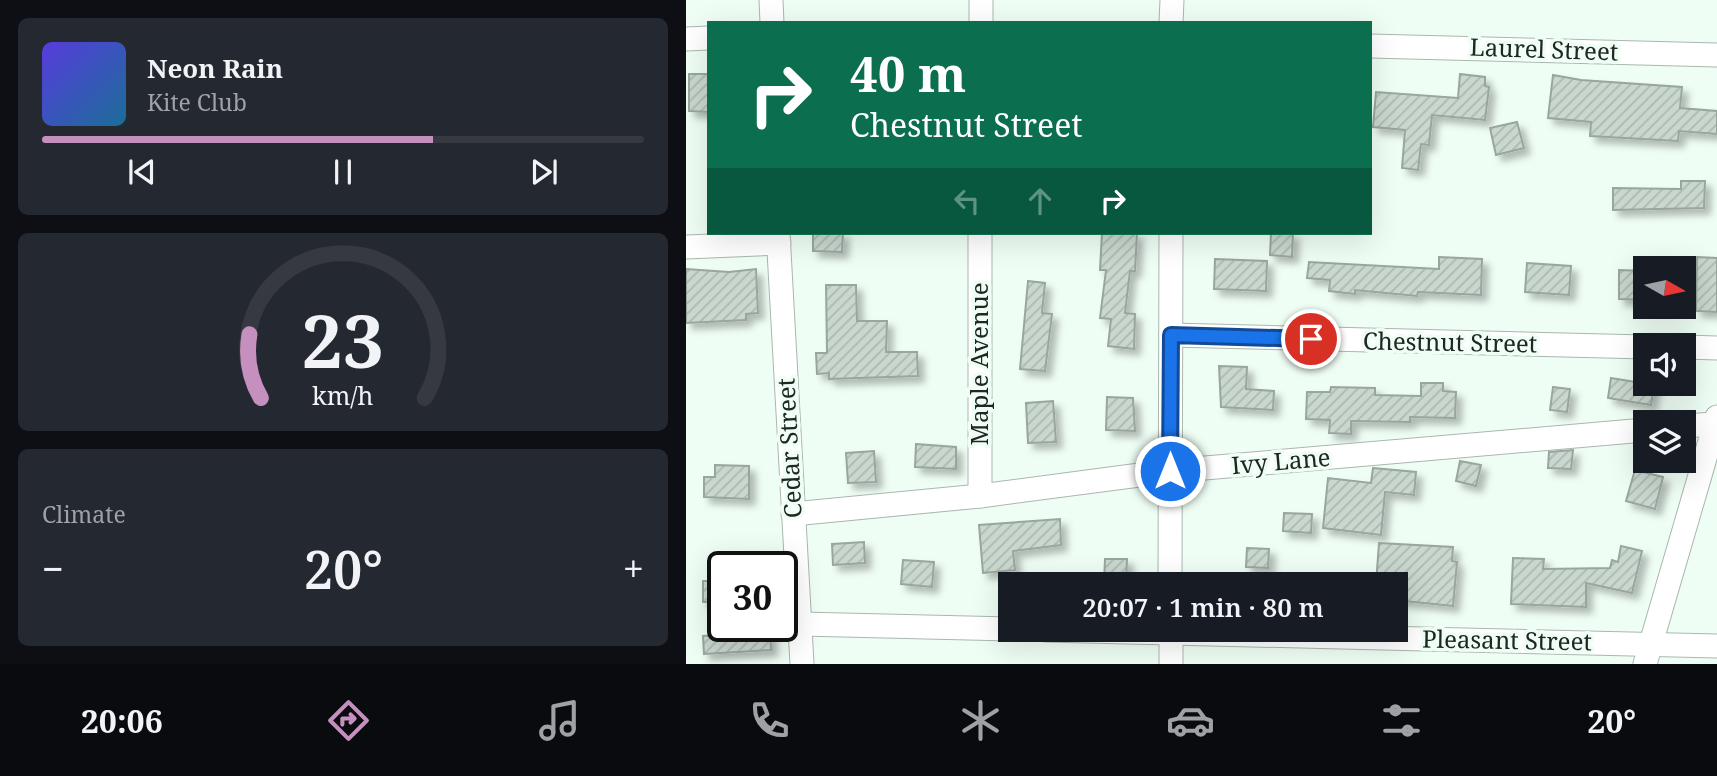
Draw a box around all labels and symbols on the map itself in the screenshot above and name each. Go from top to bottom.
street label: Laurel Street [1469,29,1619,68]
north arrow [1633,256,1696,318]
street label: Maple Avenue [962,282,995,446]
pin [1281,309,1341,369]
street label: Chestnut Street [1363,323,1538,360]
street label: Cedar Street [768,377,809,519]
position arrow [1133,434,1207,508]
street label: Ivy Lane [1230,440,1332,481]
speed limit sign: 30 [707,551,798,642]
street label: Pleasant Street [1422,622,1592,657]

